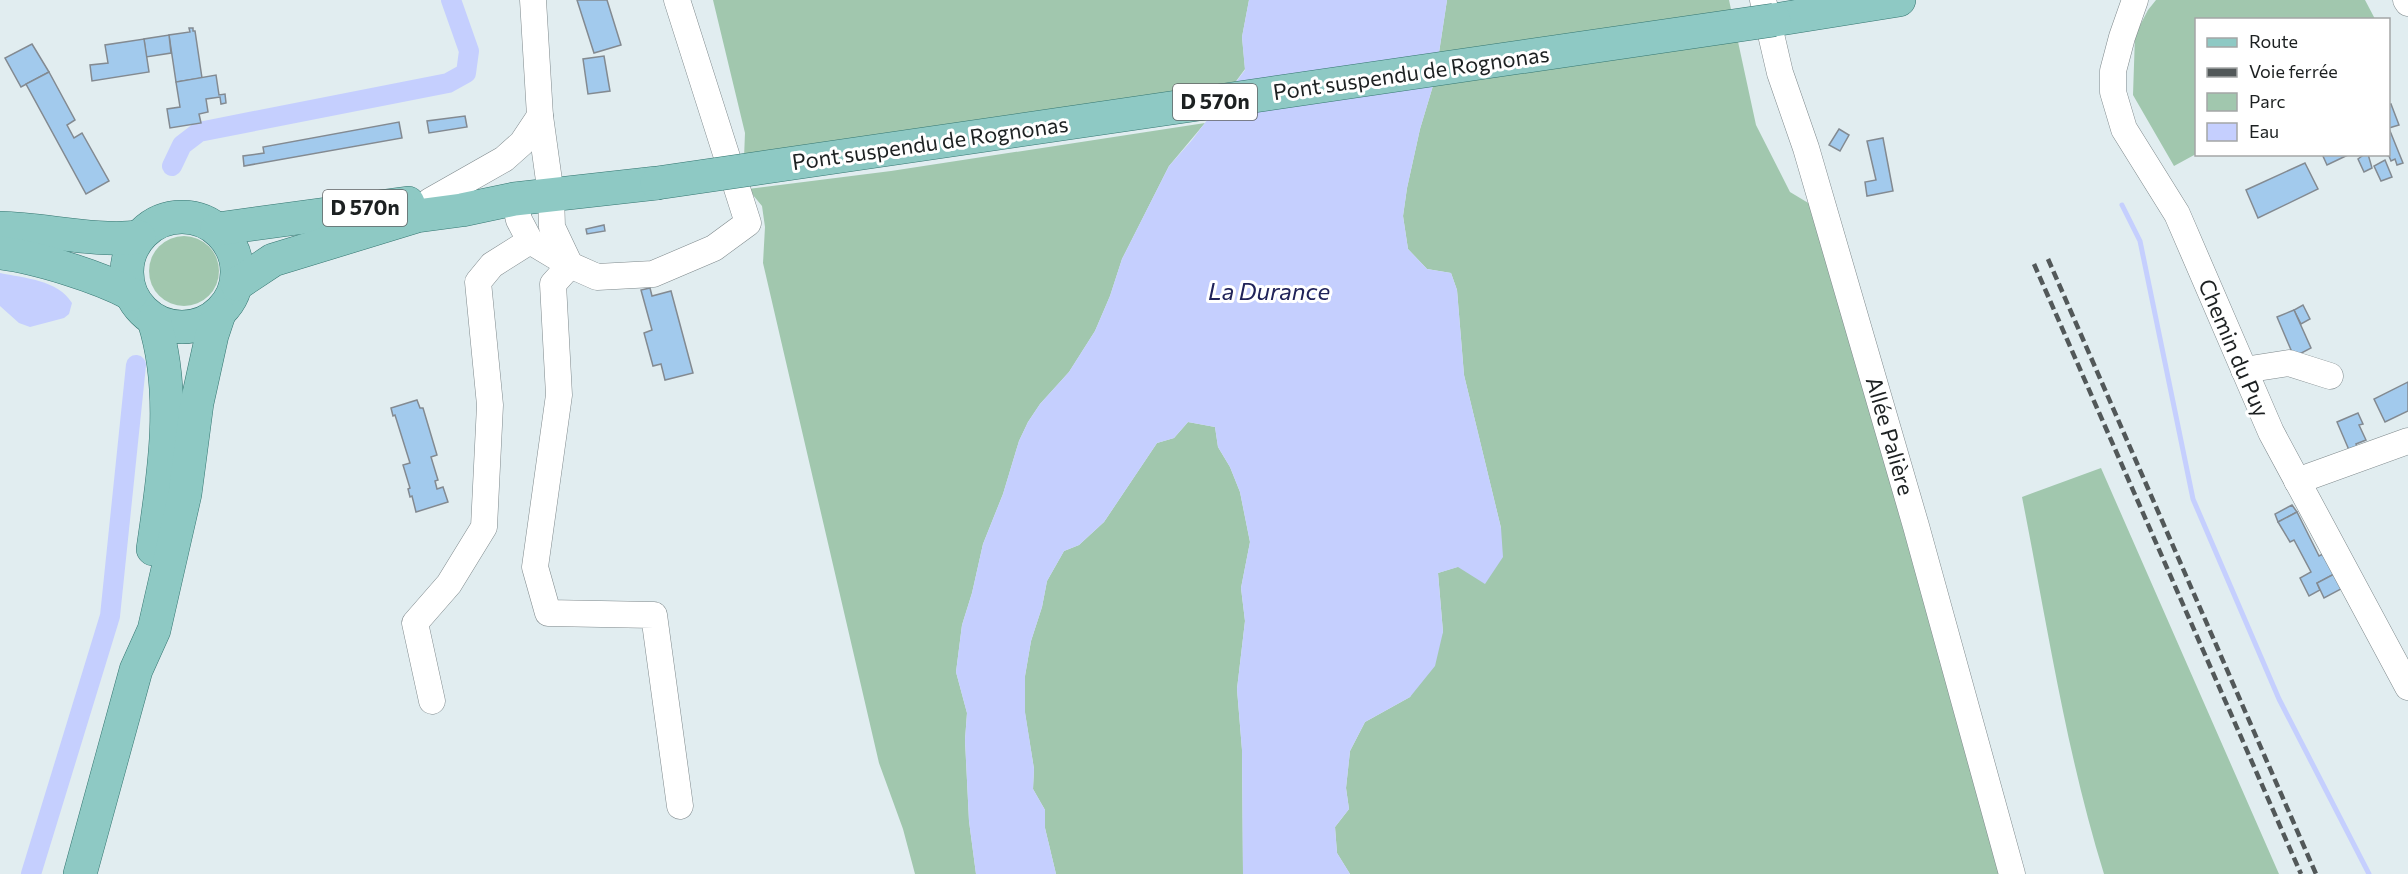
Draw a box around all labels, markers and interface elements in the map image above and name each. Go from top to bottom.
legend [2195,18,2390,156]
text: Route [2249,30,2298,52]
street label: Pont suspendu de Rognonas [1271,40,1551,105]
text: Voie ferrée [2249,60,2338,82]
road number: D 570n [1173,84,1257,120]
text: Parc [2249,90,2286,112]
street label: Pont suspendu de Rognonas [790,110,1070,175]
text: Eau [2249,120,2279,142]
road number: D 570n [323,190,407,226]
street label: Chemin du Puy [2193,275,2276,421]
water label: La Durance [1208,276,1330,305]
street label: Allée Palière [1861,374,1920,498]

